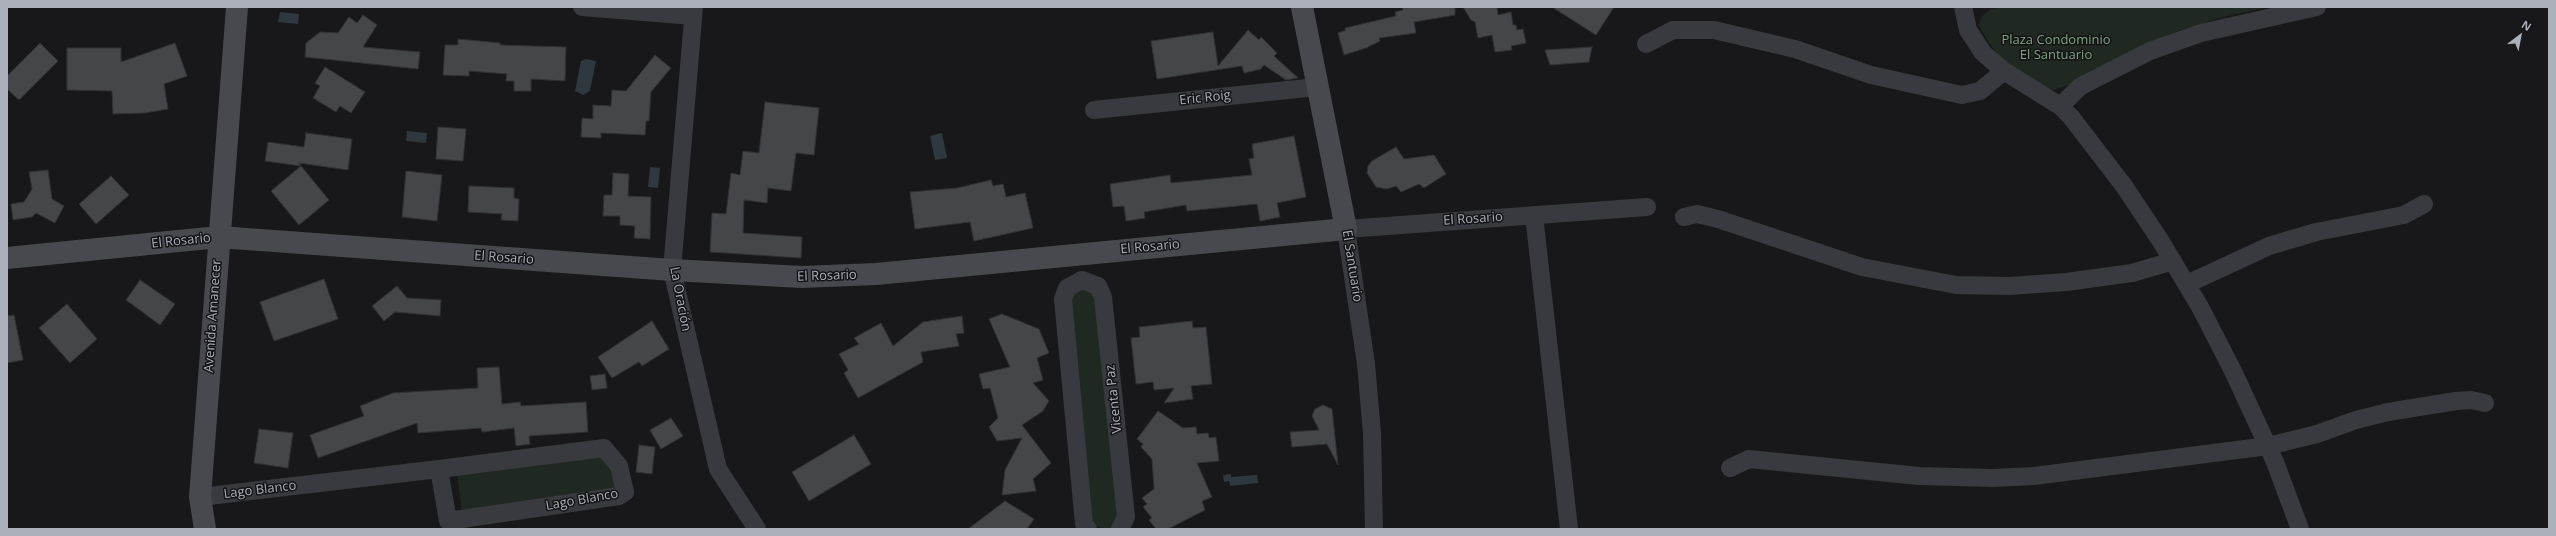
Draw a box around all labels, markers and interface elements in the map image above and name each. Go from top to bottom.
north arrow [2500,16,2540,56]
text: N [2519,17,2534,34]
park label: Plaza Condominio El Santuario [2001,32,2111,63]
street label: Eric Roig [1179,88,1231,108]
street label: El Rosario [1443,209,1503,229]
street label: El Santuario [1339,229,1365,303]
street label: El Rosario [151,230,211,252]
street label: El Rosario [1120,237,1180,257]
street label: El Rosario [474,248,534,268]
street label: Avenida Amanecer [201,259,225,373]
street label: La Oración [666,265,694,333]
street label: El Rosario [797,267,857,285]
street label: Vicenta Paz [1103,364,1125,434]
street label: Lago Blanco [223,478,297,502]
street label: Lago Blanco [545,486,619,514]

